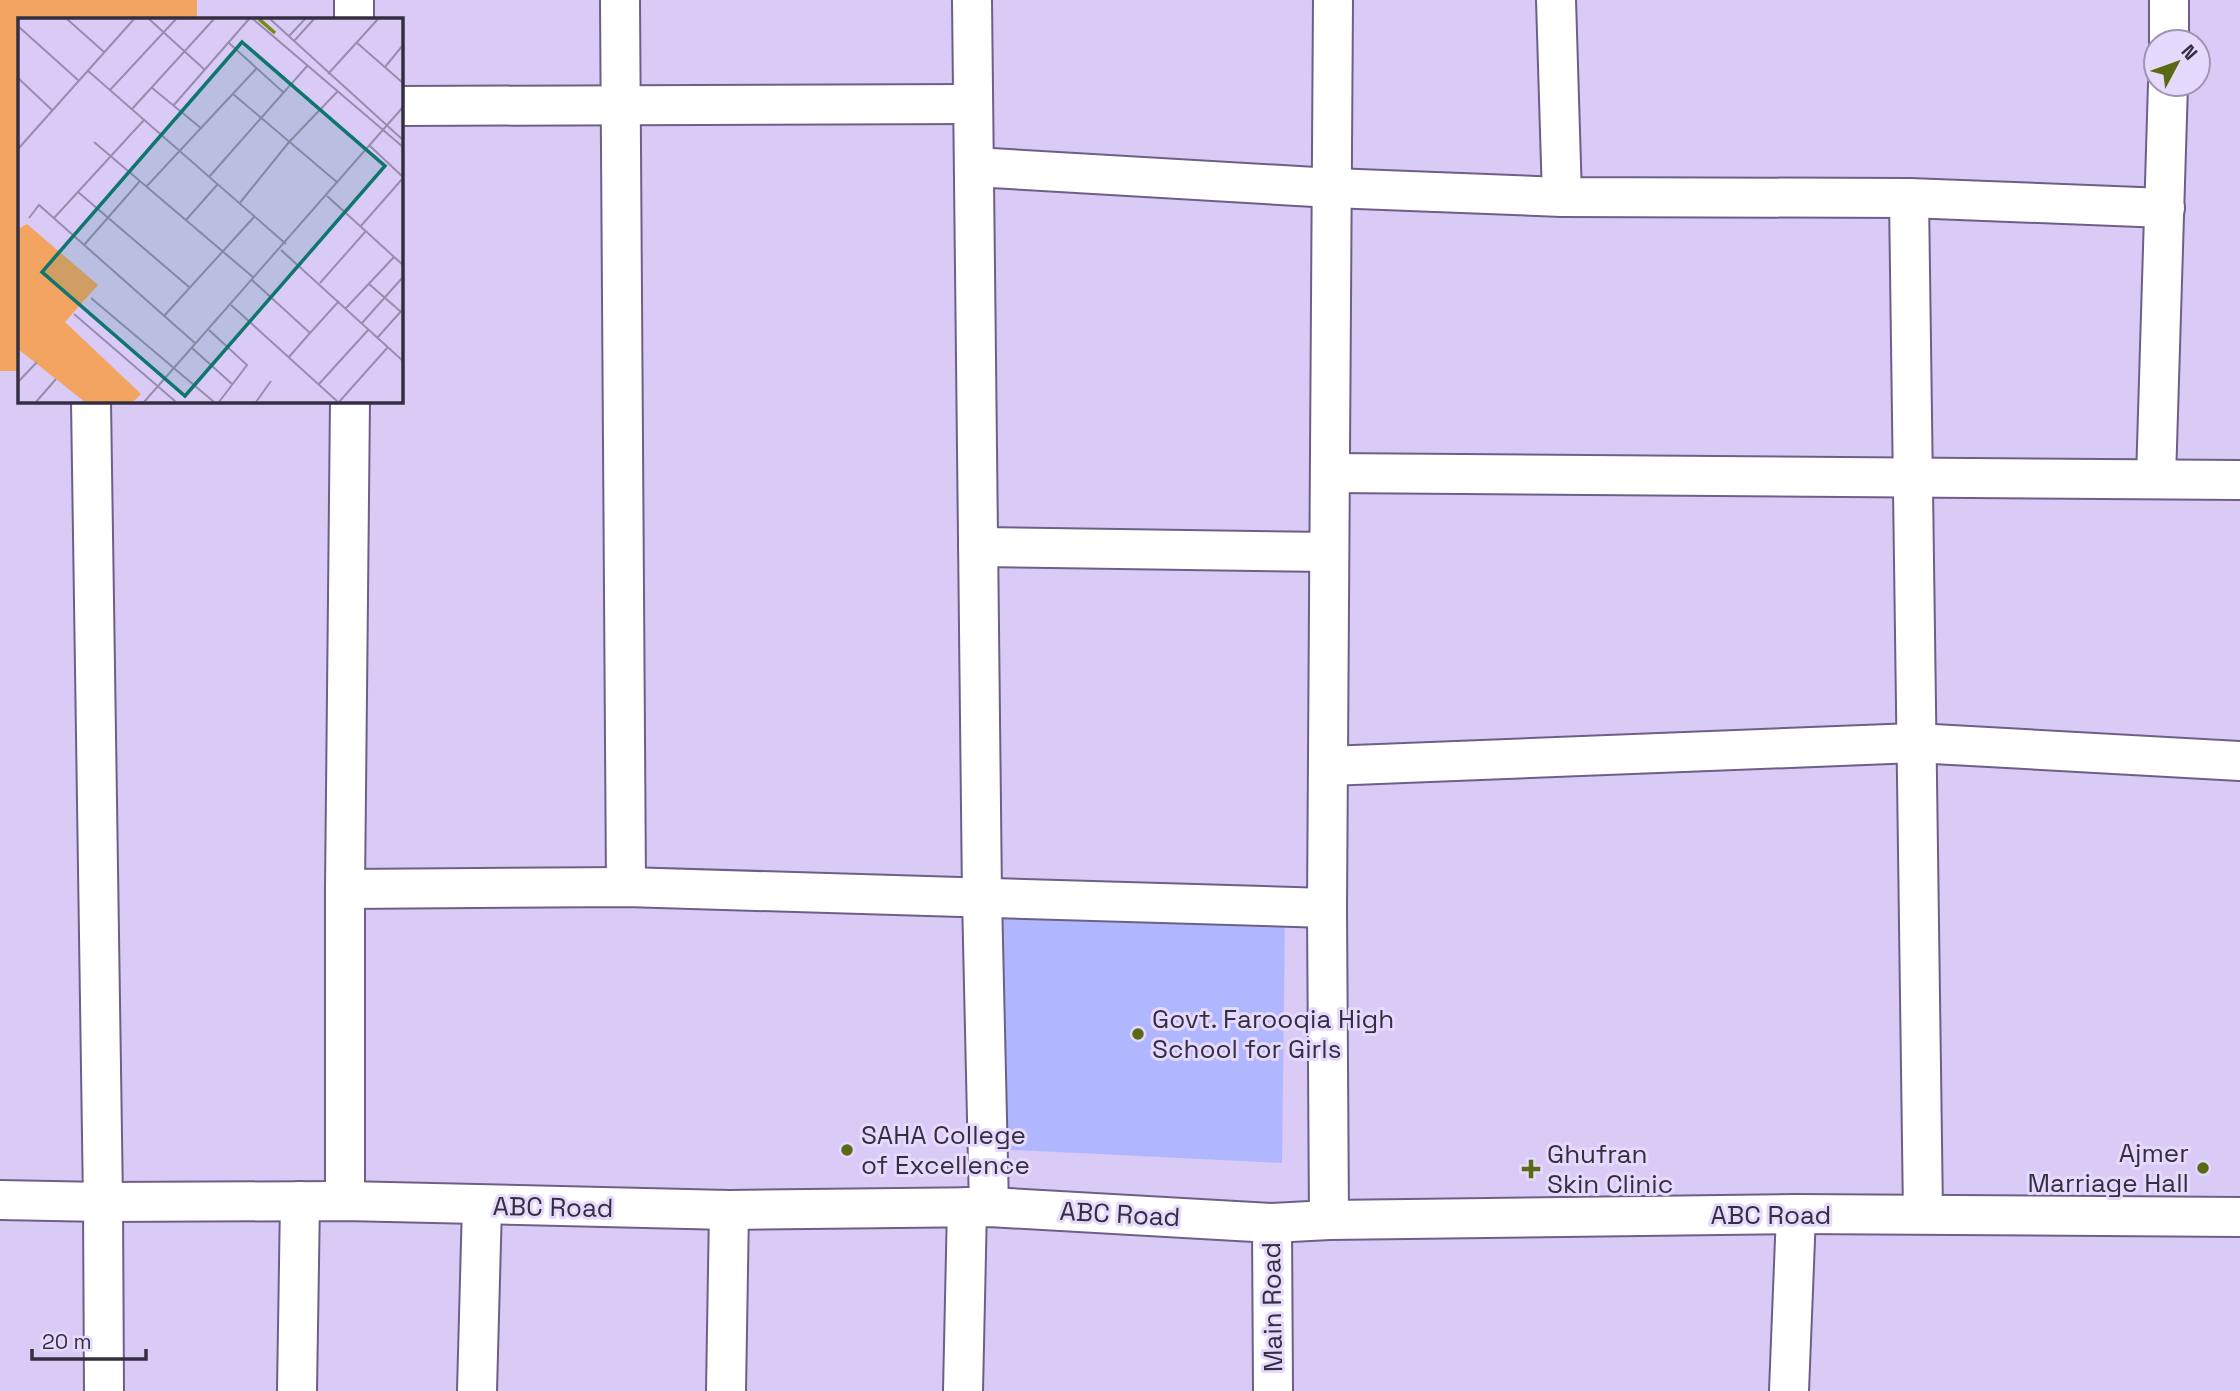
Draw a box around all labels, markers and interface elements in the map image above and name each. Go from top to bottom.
inset map [18,18,402,402]
north arrow [2142,28,2212,98]
text: N [2176,39,2203,65]
place label: Govt. Farooqia High School for Girls [1152,1002,1394,1066]
marker: Govt. Farooqia High School for Girls [1130,1026,1146,1042]
place label: SAHA College of Excellence [861,1118,1030,1182]
place label: Ajmer Marriage Hall [2027,1136,2189,1200]
place label: Ghufran Skin Clinic [1547,1137,1673,1201]
marker: SAHA College of Excellence [839,1142,855,1158]
marker: Ghufran Skin Clinic [1521,1159,1541,1179]
marker: Ajmer Marriage Hall [2195,1160,2211,1176]
street label: ABC Road [492,1189,614,1225]
street label: ABC Road [1059,1194,1181,1234]
street label: ABC Road [1711,1198,1831,1232]
street label: Main Road [1254,1242,1290,1372]
scale bar [32,1318,145,1362]
text: 20 m [42,1328,92,1355]

